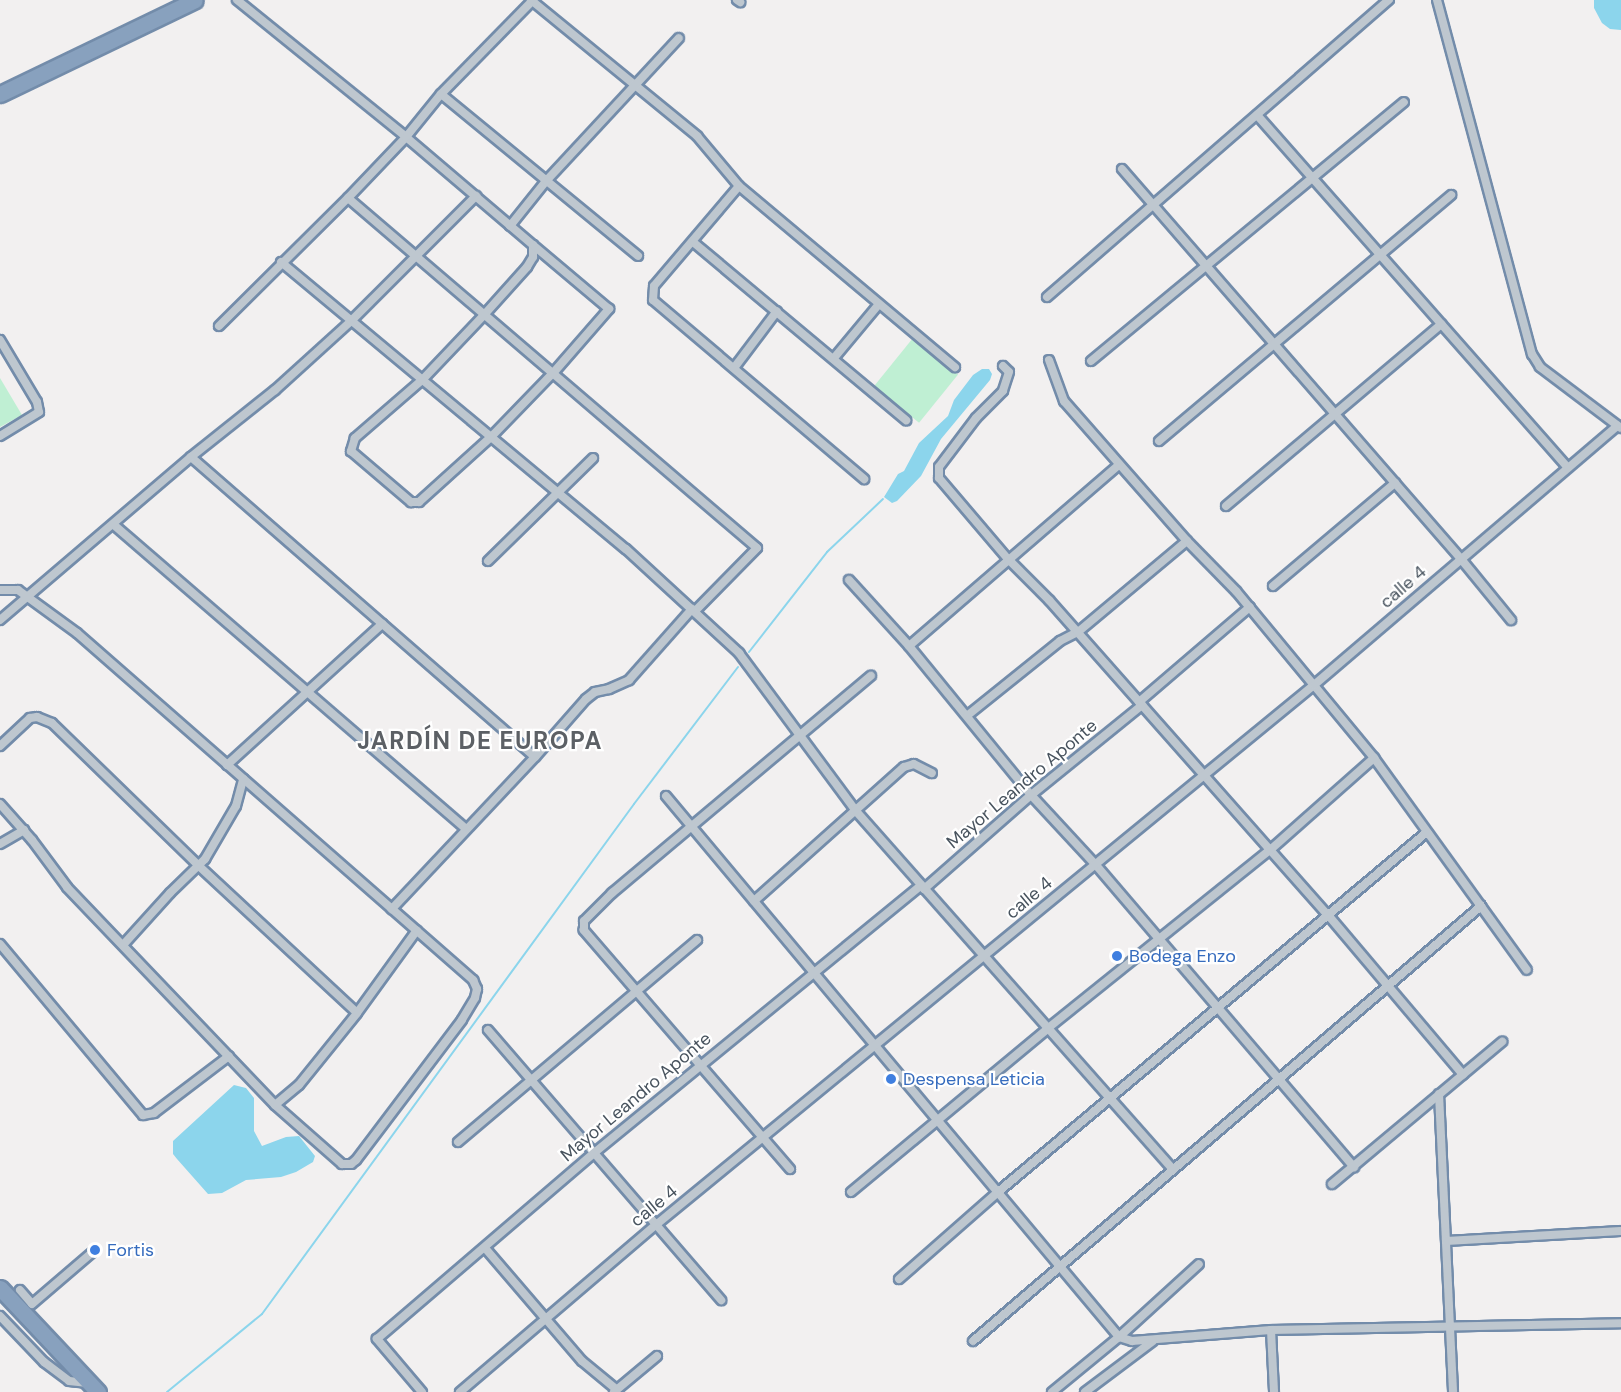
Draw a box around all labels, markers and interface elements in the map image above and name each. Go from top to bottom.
street label: calle 4 [1376,561,1430,613]
street label: Mayor Leandro Aponte [942,715,1102,853]
district label: JARDÍN DE EUROPA [357,727,603,755]
street label: calle 4 [1001,872,1057,924]
place label: Bodega Enzo [1129,945,1236,967]
marker: Bodega Enzo [1110,949,1124,963]
street label: Mayor Leandro Aponte [556,1028,716,1166]
place label: Despensa Leticia [903,1068,1045,1090]
marker: Despensa Leticia [884,1072,898,1086]
street label: calle 4 [626,1181,682,1231]
place label: Fortis [107,1239,154,1261]
marker: Fortis [88,1243,102,1257]

